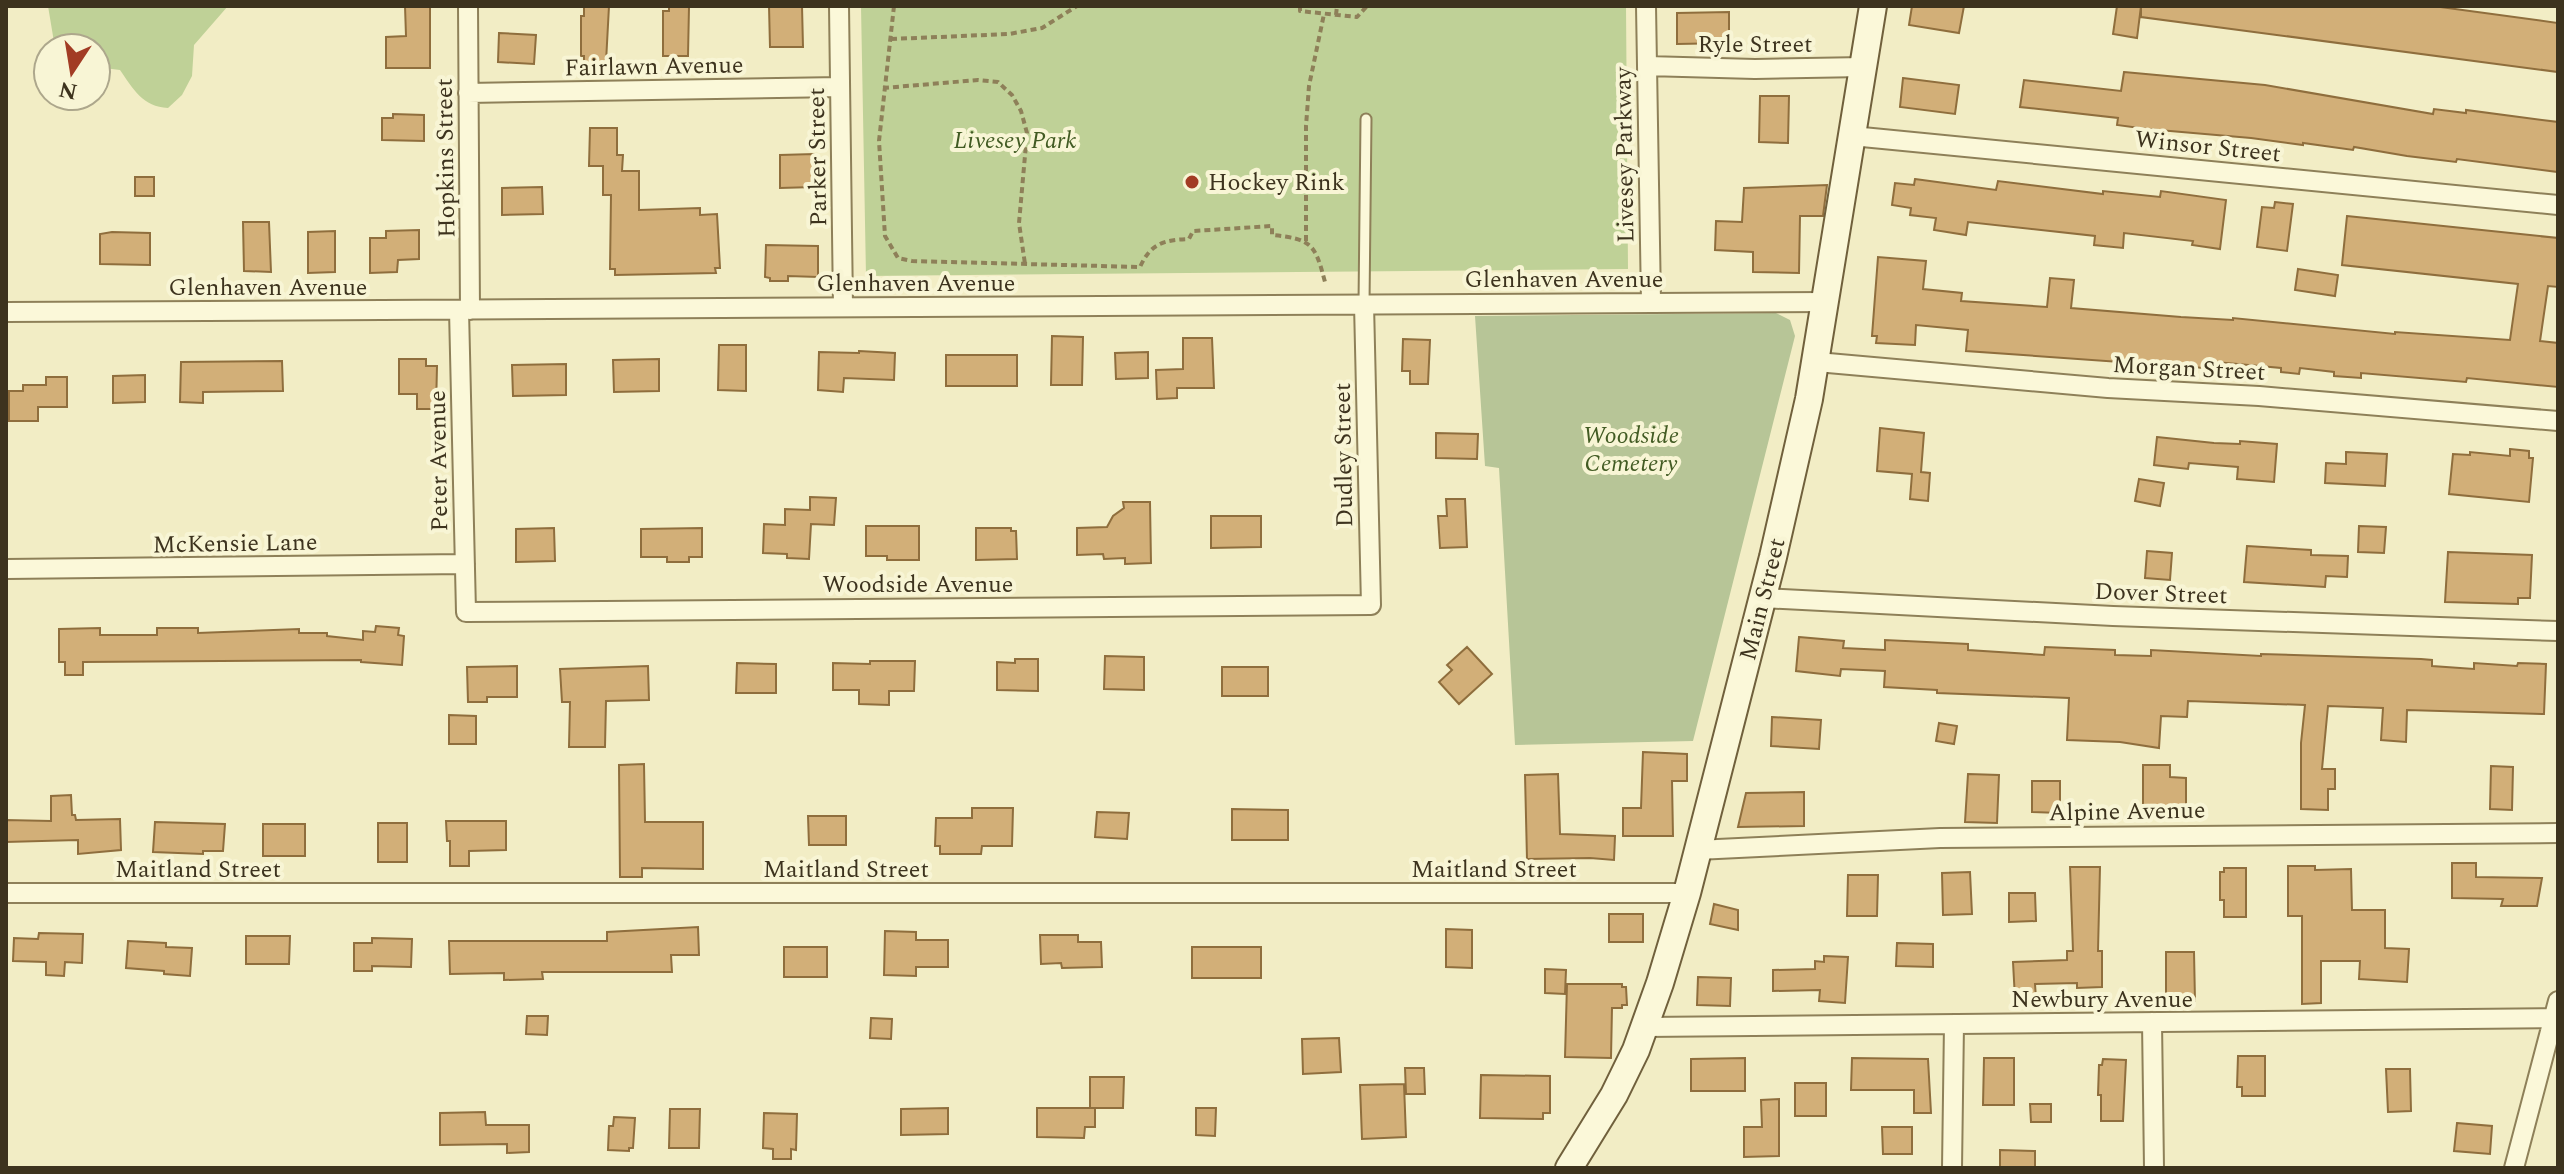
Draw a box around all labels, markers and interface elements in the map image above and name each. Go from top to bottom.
street label: Ryle Street [1697,27,1813,63]
north arrow [32,32,112,112]
street label: Fairlawn Avenue [564,47,744,87]
street label: Livesey Parkway [1605,65,1645,243]
text: N [56,72,80,108]
street label: Hopkins Street [427,78,465,238]
street label: Parker Street [799,87,837,227]
street label: Winsor Street [2133,121,2283,173]
park label: Livesey Park [953,123,1077,159]
place label: Hockey Rink [1208,165,1345,201]
marker: Hockey Rink [1183,173,1201,191]
street label: Glenhaven Avenue [1465,262,1663,298]
street label: Glenhaven Avenue [817,266,1015,302]
street label: Glenhaven Avenue [169,270,367,306]
street label: Morgan Street [2112,347,2266,391]
street label: Dudley Street [1325,382,1363,528]
street label: Peter Avenue [420,390,458,532]
park label: Woodside Cemetery [1583,418,1679,482]
street label: McKensie Lane [152,525,318,563]
street label: Main Street [1730,534,1796,664]
street label: Woodside Avenue [823,567,1013,603]
street label: Dover Street [2094,574,2228,614]
street label: Alpine Avenue [2048,793,2206,831]
street label: Maitland Street [115,852,281,888]
street label: Maitland Street [763,852,929,888]
street label: Maitland Street [1411,852,1577,888]
street label: Newbury Avenue [2011,982,2193,1018]

